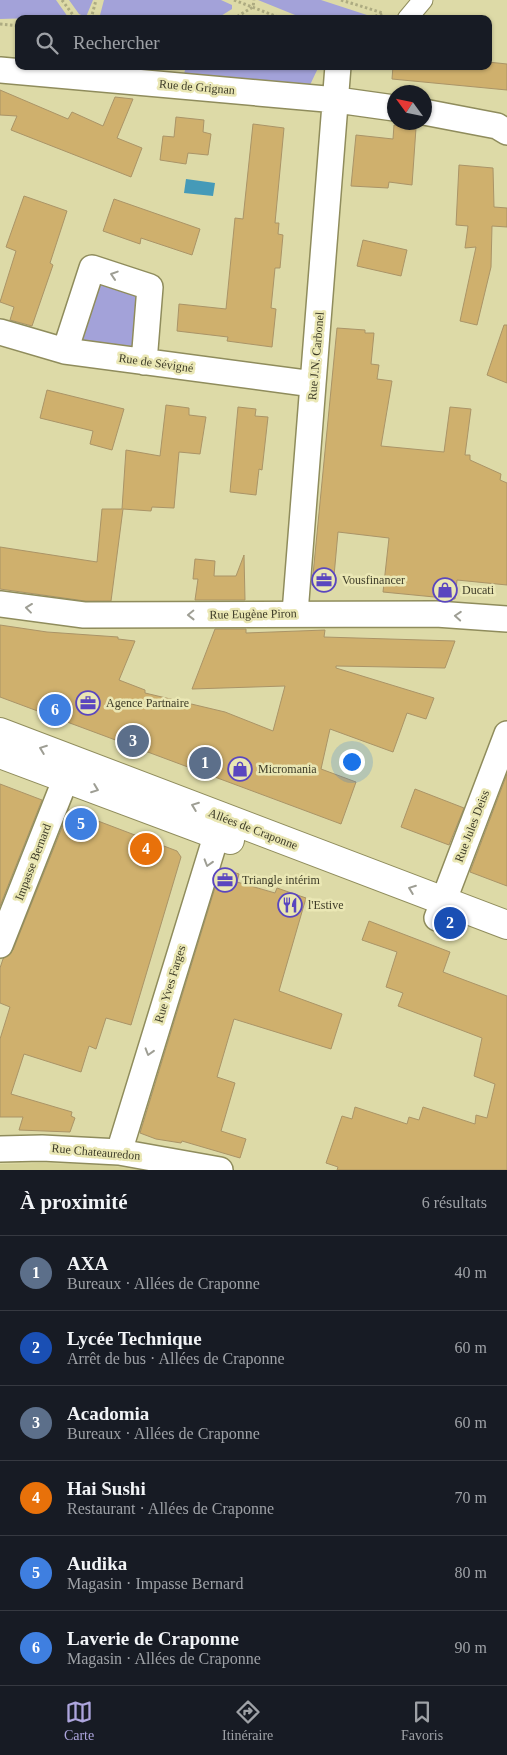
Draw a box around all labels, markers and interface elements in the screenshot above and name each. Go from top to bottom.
search box [15,15,492,70]
icon: search [33,29,61,57]
text: Rechercher [73,32,160,53]
street label: Rue de Grignan [159,77,235,97]
north arrow [387,85,432,130]
one-way arrow [111,271,119,281]
street label: Rue J.N. Carbonel [305,311,327,401]
street label: Rue de Sévigné [118,351,194,375]
office icon: Vousfinancer [311,567,337,593]
place label: Vousfinancer [342,573,405,587]
shop icon: Ducati [432,577,458,603]
place label: Ducati [462,583,495,597]
one-way arrow [25,603,33,613]
street label: Rue Eugène Piron [209,606,297,622]
one-way arrow [187,610,194,620]
one-way arrow [454,610,462,621]
office icon: Agence Partnaire [75,690,101,716]
pin: 6 [39,691,71,729]
place label: Agence Partnaire [106,696,189,710]
pin: 3 [117,722,149,760]
one-way arrow [39,744,48,755]
pin: 1 [189,744,221,782]
your location [339,749,365,775]
shop icon: Micromania [227,756,253,782]
place label: Micromania [258,762,317,776]
one-way arrow [90,783,99,793]
street label: Rue Jules Deiss [452,788,492,864]
one-way arrow [191,802,200,812]
pin: 5 [65,805,97,843]
street label: Allées de Craponne [206,806,300,852]
street label: Impasse Bernard [12,822,54,902]
pin: 4 [130,830,162,868]
one-way arrow [204,859,214,867]
office icon: Triangle intérim [212,867,238,893]
place label: Triangle intérim [242,873,321,887]
one-way arrow [408,885,417,895]
restaurant icon: l'Estive [277,892,303,918]
place label: l'Estive [308,898,344,912]
pin: 2 [434,904,466,942]
street label: Rue Yves Farges [152,943,189,1024]
one-way arrow [145,1047,155,1055]
street label: Rue Chateauredon [51,1141,141,1163]
text: À proximité [20,1190,128,1214]
text: 6 résultats [422,1194,487,1211]
text: AXA [67,1253,108,1274]
text: 1 [32,1264,40,1281]
text: 40 m [455,1264,487,1281]
text: Bureaux · Allées de Craponne [67,1275,260,1292]
text: Lycée Technique [67,1328,202,1349]
text: 2 [32,1339,40,1356]
text: 60 m [455,1339,487,1356]
text: Arrêt de bus · Allées de Craponne [67,1350,285,1367]
text: Acadomia [67,1403,149,1424]
text: 3 [32,1414,40,1431]
text: 60 m [455,1414,487,1431]
text: Bureaux · Allées de Craponne [67,1425,260,1442]
text: Hai Sushi [67,1478,146,1499]
text: 4 [32,1489,40,1506]
text: 70 m [455,1489,487,1506]
text: Restaurant · Allées de Craponne [67,1500,274,1517]
text: Audika [67,1553,127,1574]
text: 5 [32,1564,40,1581]
text: 80 m [455,1564,487,1581]
text: Magasin · Impasse Bernard [67,1575,243,1592]
text: Laverie de Craponne [67,1628,239,1649]
text: 6 [32,1639,40,1656]
text: 90 m [455,1639,487,1656]
text: Magasin · Allées de Craponne [67,1650,261,1667]
tab: Carte [64,1698,94,1744]
tab: Itinéraire [222,1698,273,1744]
tab: Favoris [401,1698,443,1744]

